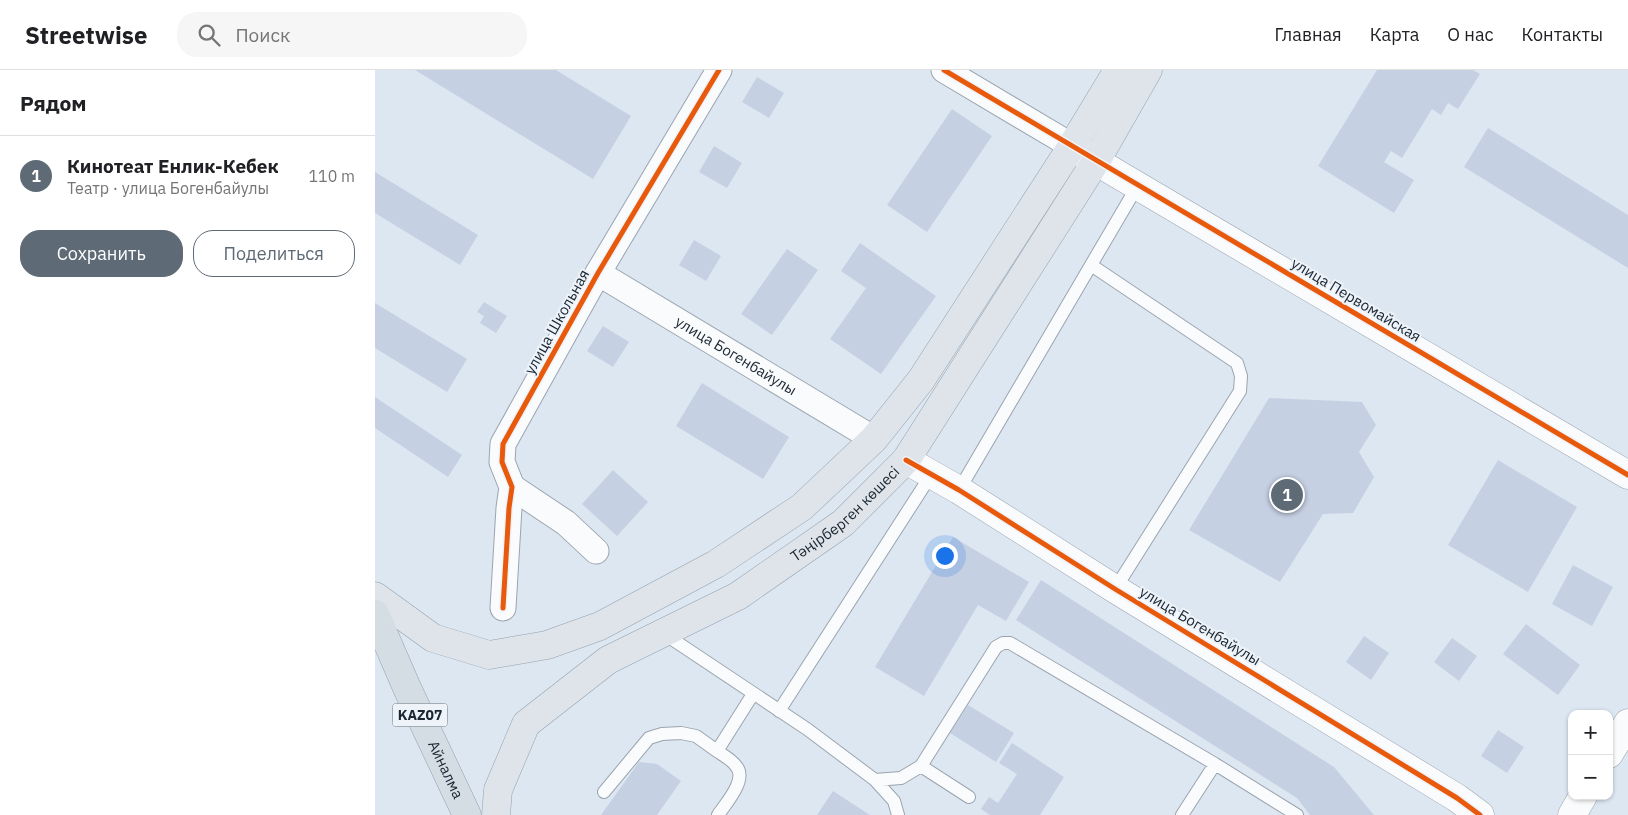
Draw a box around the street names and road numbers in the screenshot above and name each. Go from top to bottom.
street label: улица Первомайская [1288,253,1425,346]
street label: улица Школьная [520,266,593,377]
street label: улица Богенбайулы [672,312,800,399]
street label: Тәңірберген көшесі [787,462,903,566]
street label: улица Богенбайулы [1136,582,1264,669]
road number: KAZ07 [393,704,447,726]
street label: Айналма [424,737,468,802]

